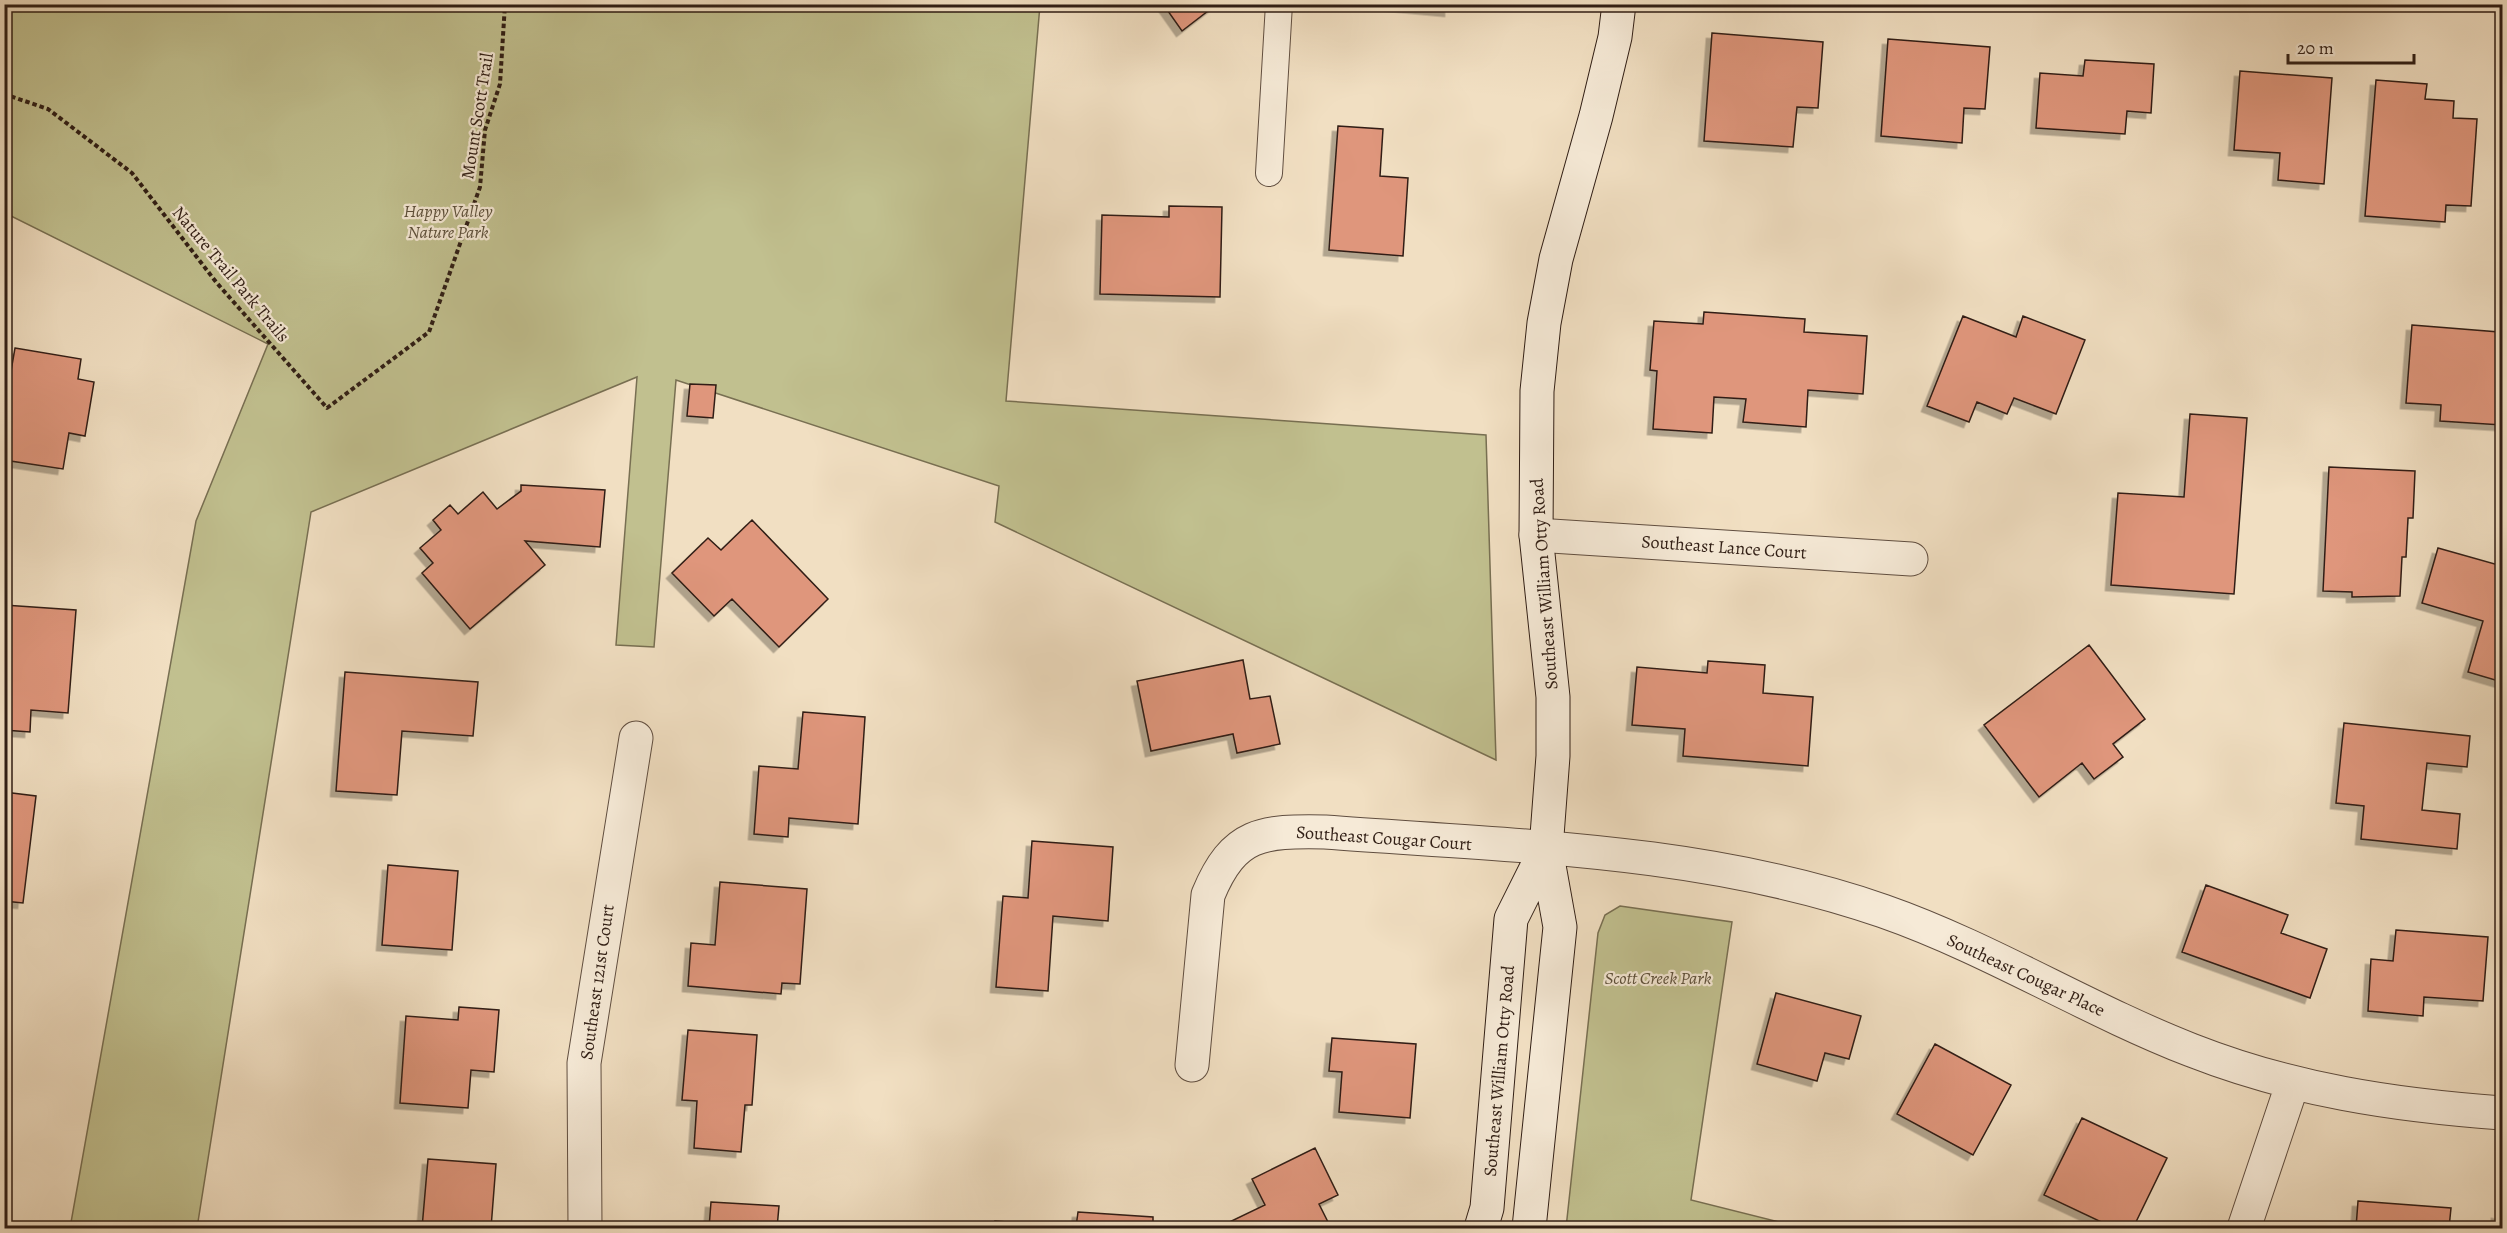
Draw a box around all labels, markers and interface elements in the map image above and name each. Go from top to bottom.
scale bar [2288,27,2414,65]
text: 20 m [2297,36,2334,60]
street label: Mount Scott Trail [455,50,499,181]
park label: Happy Valley Nature Park [403,199,493,244]
street label: Nature Trail Park Trails [167,201,295,347]
street label: Southeast William Otty Road [1525,477,1563,691]
street label: Southeast Lance Court [1641,529,1807,565]
street label: Southeast Cougar Court [1295,820,1473,856]
street label: Southeast 121st Court [574,903,620,1061]
street label: Southeast Cougar Place [1943,928,2109,1022]
street label: Southeast William Otty Road [1478,964,1520,1178]
park label: Scott Creek Park [1604,966,1712,990]

